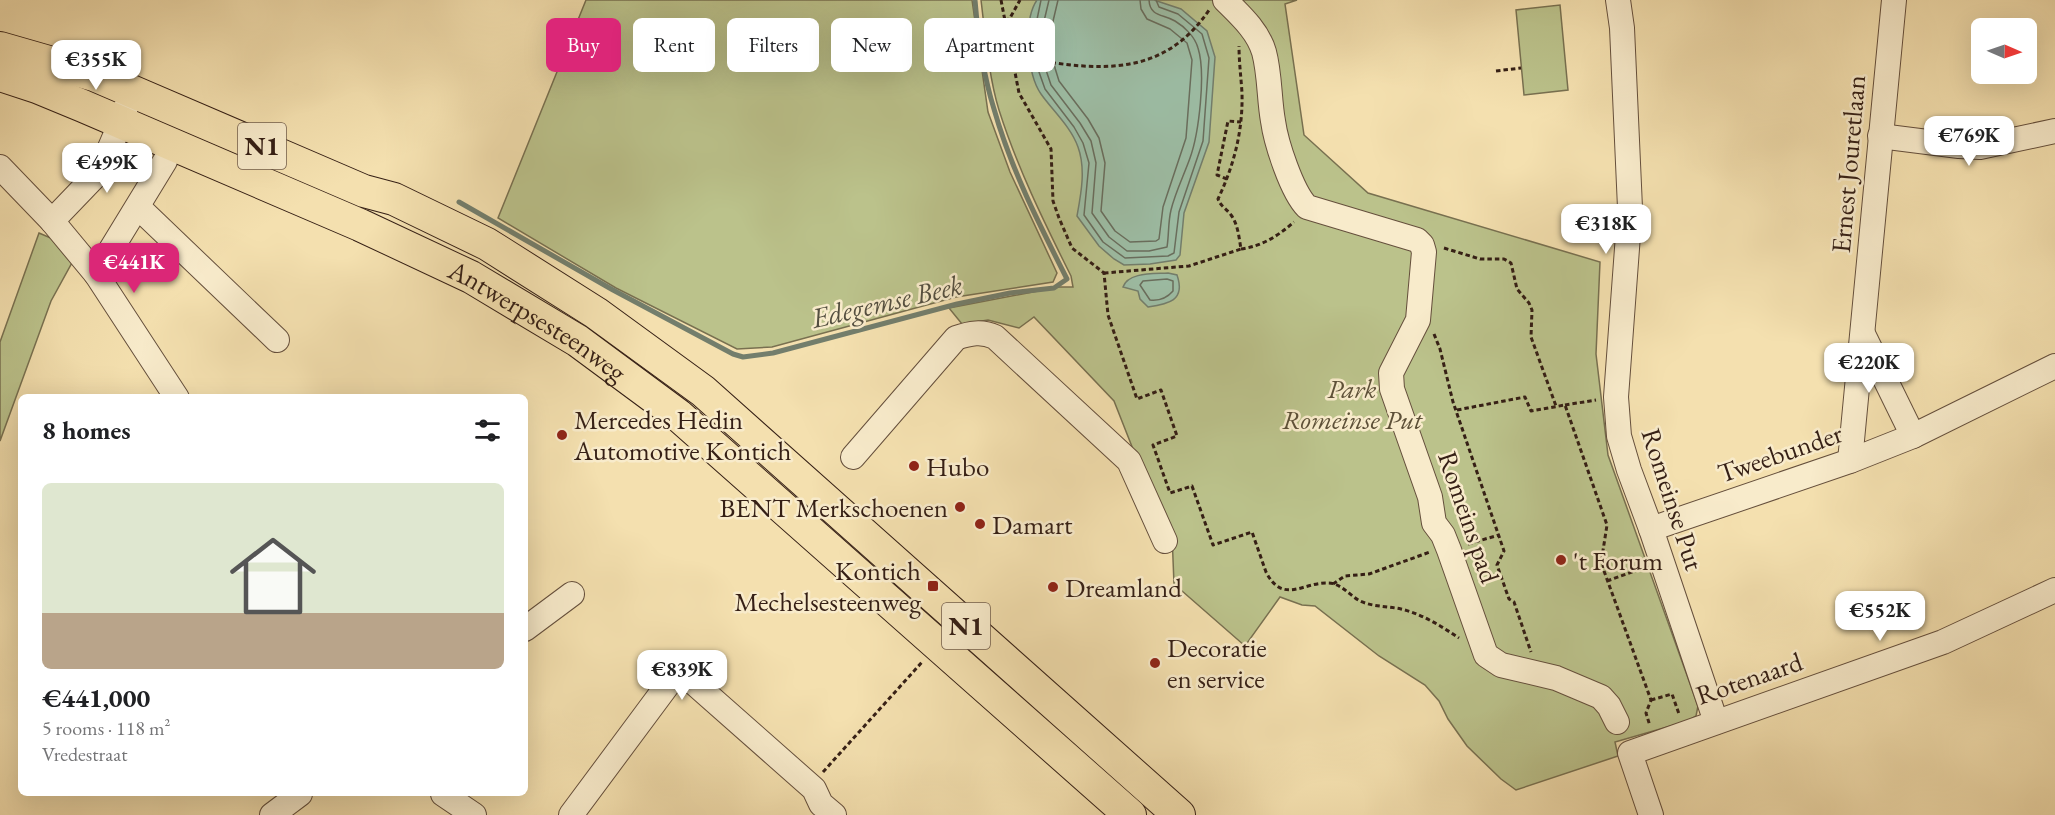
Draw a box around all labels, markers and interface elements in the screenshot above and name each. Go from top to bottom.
chip: Buy [546,18,621,72]
chip: Rent [633,18,715,72]
chip: Filters [727,18,819,72]
chip: New [831,18,912,72]
chip: Apartment [924,18,1055,72]
north arrow [1971,18,2037,84]
map controls [1971,18,2037,84]
pin: €355K [54,40,138,91]
text: €355K [65,46,127,72]
street label: Ernest Jouretlaan [1823,73,1873,255]
pin: €769K [1927,116,2011,167]
text: €769K [1938,122,2000,148]
road number: N1 [238,123,286,169]
pin: €499K [65,143,149,194]
text: €499K [76,149,138,175]
pin: €318K [1564,204,1648,255]
text: €318K [1575,210,1637,236]
pin: €441K [92,243,176,294]
text: €441K [103,249,165,275]
street label: Antwerpsesteenweg [442,251,634,389]
water label: Edegemse Beek [807,266,966,336]
pin: €220K [1827,343,1911,394]
text: €220K [1838,349,1900,375]
park label: Park Romeinse Put [1282,371,1423,437]
place label: Mercedes Hedin Automotive Kontich [573,402,791,468]
text: 8 homes [42,413,131,447]
icon: filters [471,414,504,447]
street label: Tweebunder [1713,415,1847,491]
street label: Romeinse Put [1634,424,1713,575]
marker: Mercedes Hedin Automotive Kontich [555,428,569,442]
street label: Romeins pad [1430,447,1508,588]
place label: Hubo [926,449,989,484]
marker: Hubo [907,459,921,473]
place label: BENT Merkschoenen [719,490,948,525]
marker: BENT Merkschoenen [953,500,967,514]
place label: Damart [992,507,1073,542]
marker: Damart [973,517,987,531]
icon: home [219,522,327,630]
place label: 't Forum [1573,543,1663,578]
place label: Kontich Mechelsesteenweg [734,553,921,619]
marker: 't Forum [1554,553,1568,567]
place label: Dreamland [1065,570,1182,605]
marker: Kontich Mechelsesteenweg [926,579,940,593]
marker: Dreamland [1046,580,1060,594]
pin: €552K [1838,591,1922,642]
text: €552K [1849,597,1911,623]
road number: N1 [942,603,990,649]
place label: Decoratie en service [1167,630,1267,696]
street label: Rotenaard [1691,643,1807,712]
pin: €839K [640,650,724,701]
text: €839K [651,656,713,682]
marker: Decoratie en service [1148,656,1162,670]
text: €441,000 [42,681,150,715]
text: 5 rooms · 118 m² [42,715,170,741]
text: Vredestraat [42,741,128,767]

